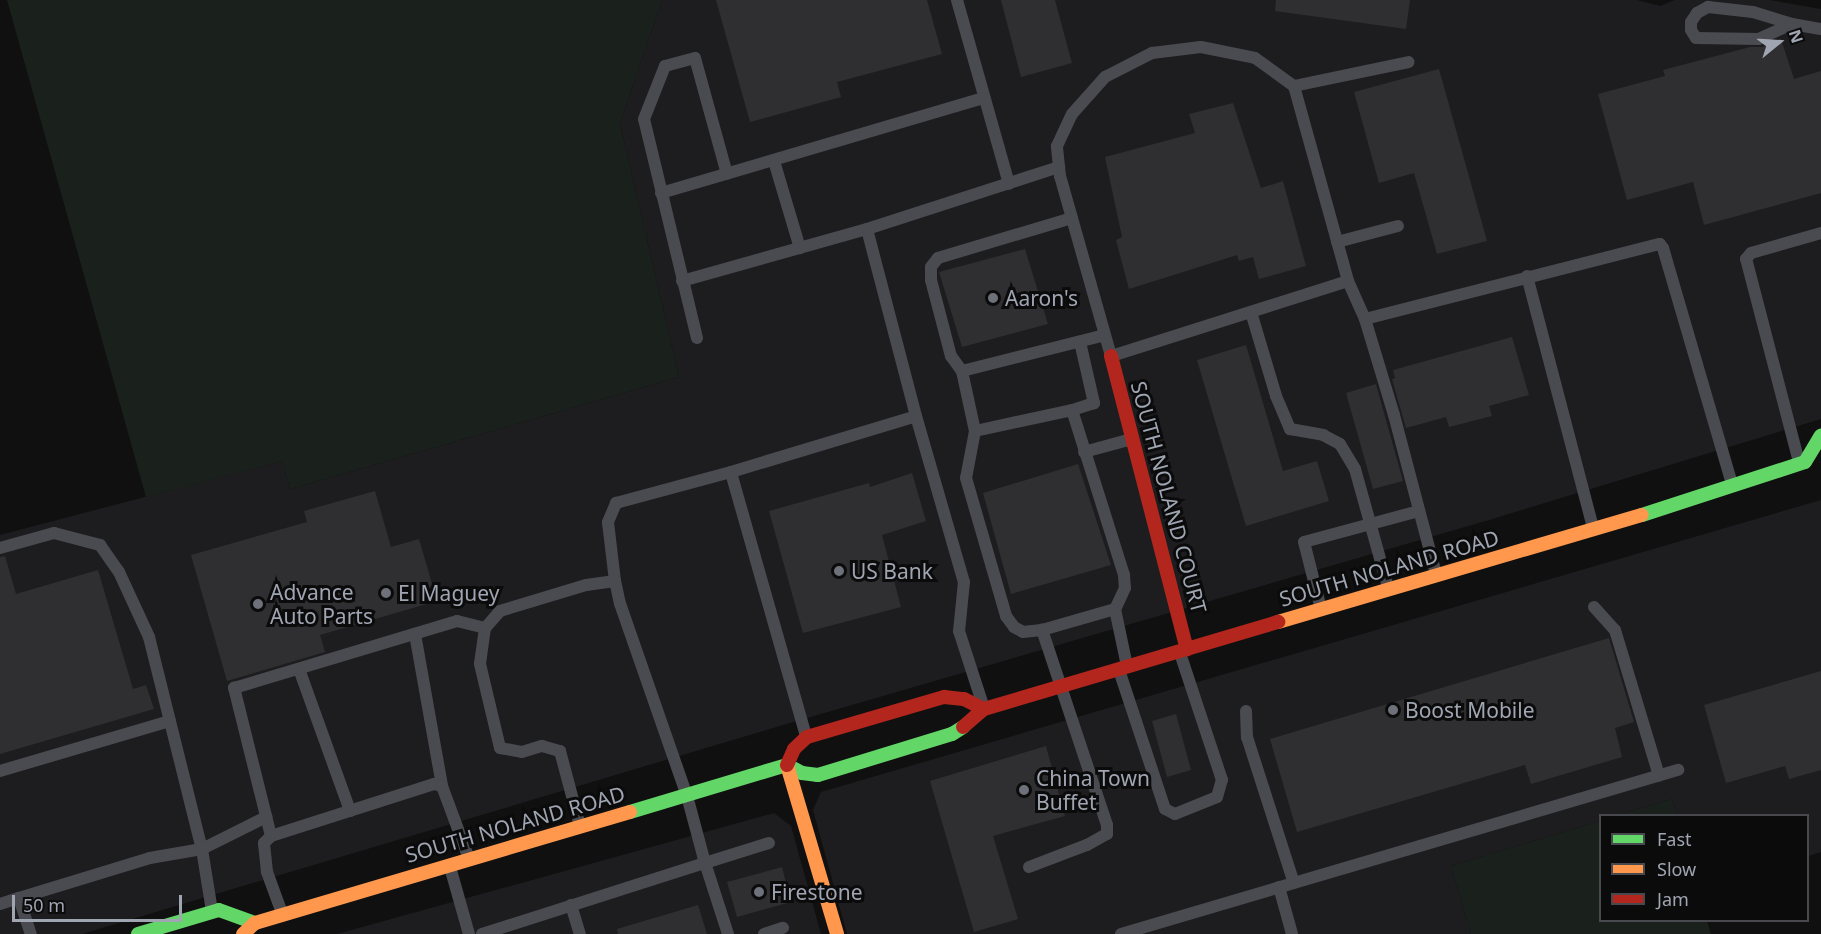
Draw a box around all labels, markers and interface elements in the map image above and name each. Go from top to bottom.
north arrow [1749,12,1809,72]
text: N [1784,27,1809,46]
place label: Aaron's [1005,285,1078,311]
marker: Aaron's [986,291,1000,305]
street label: SOUTH NOLAND COURT [1126,378,1212,616]
street label: SOUTH NOLAND ROAD [1276,525,1502,611]
place label: US Bank [851,558,933,584]
marker: US Bank [832,564,846,578]
place label: Advance Auto Parts [270,579,373,629]
place label: El Maguey [398,580,499,606]
marker: El Maguey [379,586,393,600]
marker: Advance Auto Parts [251,597,265,611]
place label: Boost Mobile [1405,697,1535,723]
marker: Boost Mobile [1386,703,1400,717]
place label: China Town Buffet [1036,765,1150,815]
street label: SOUTH NOLAND ROAD [402,781,628,867]
marker: China Town Buffet [1017,783,1031,797]
legend [1599,814,1809,922]
text: Fast [1657,827,1692,851]
text: Slow [1657,857,1696,881]
place label: Firestone [771,879,863,905]
scale bar [15,883,184,921]
marker: Firestone [752,885,766,899]
text: Jam [1657,887,1689,911]
text: 50 m [23,893,65,917]

